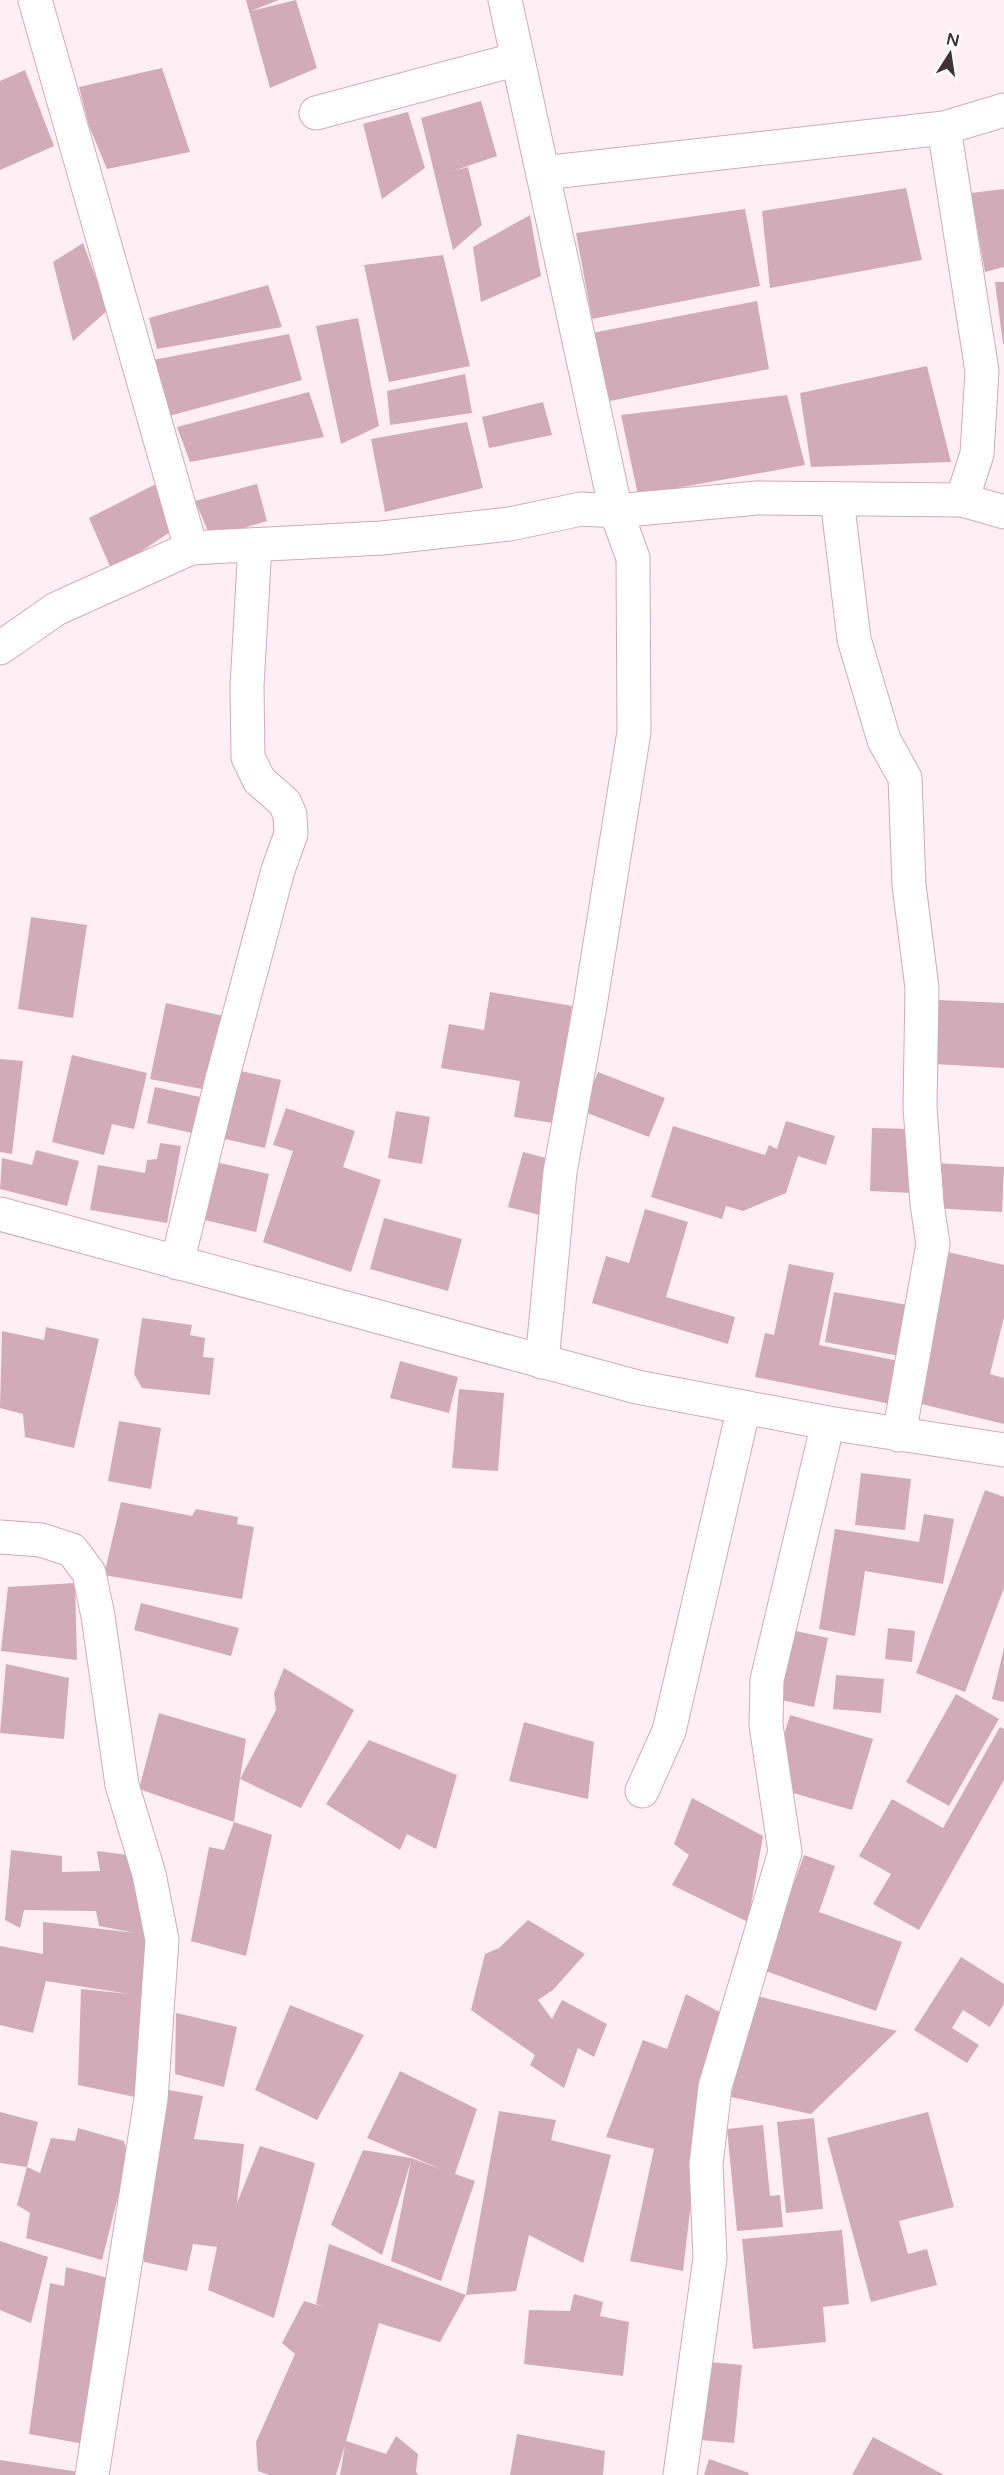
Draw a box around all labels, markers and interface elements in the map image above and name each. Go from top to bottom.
north arrow [920,24,980,84]
text: N [945,29,961,51]

